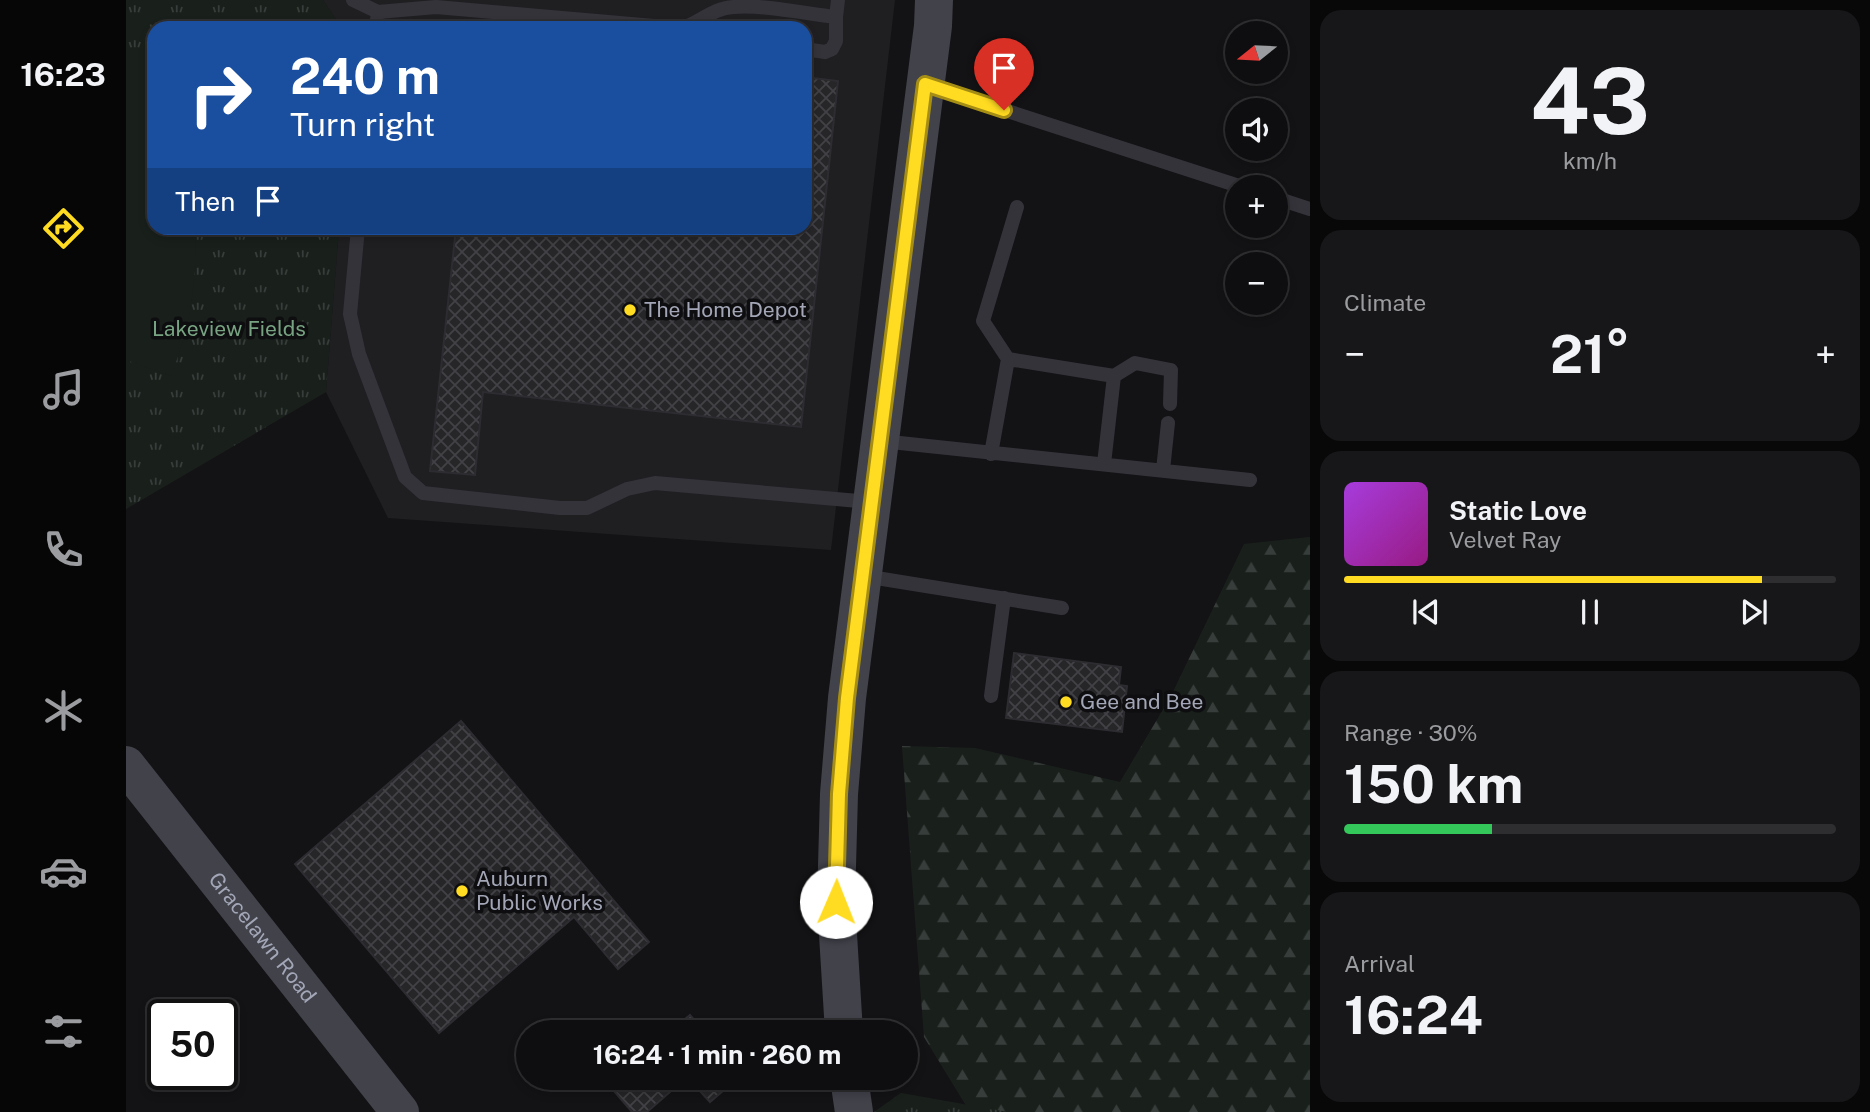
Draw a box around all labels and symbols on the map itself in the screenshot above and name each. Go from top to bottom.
north arrow [1225,21,1288,84]
pin [974,38,1034,110]
place label: The Home Depot [644,297,807,322]
marker: The Home Depot [622,302,638,318]
park label: Lakeview Fields [152,316,306,341]
place label: Gee and Bee [1080,689,1203,714]
marker: Gee and Bee [1058,694,1074,710]
position arrow [799,865,873,939]
place label: Auburn Public Works [476,866,603,915]
street label: Gracelawn Road [204,867,322,1008]
marker: Auburn Public Works [454,883,470,899]
speed limit sign: 50 [147,999,238,1090]

